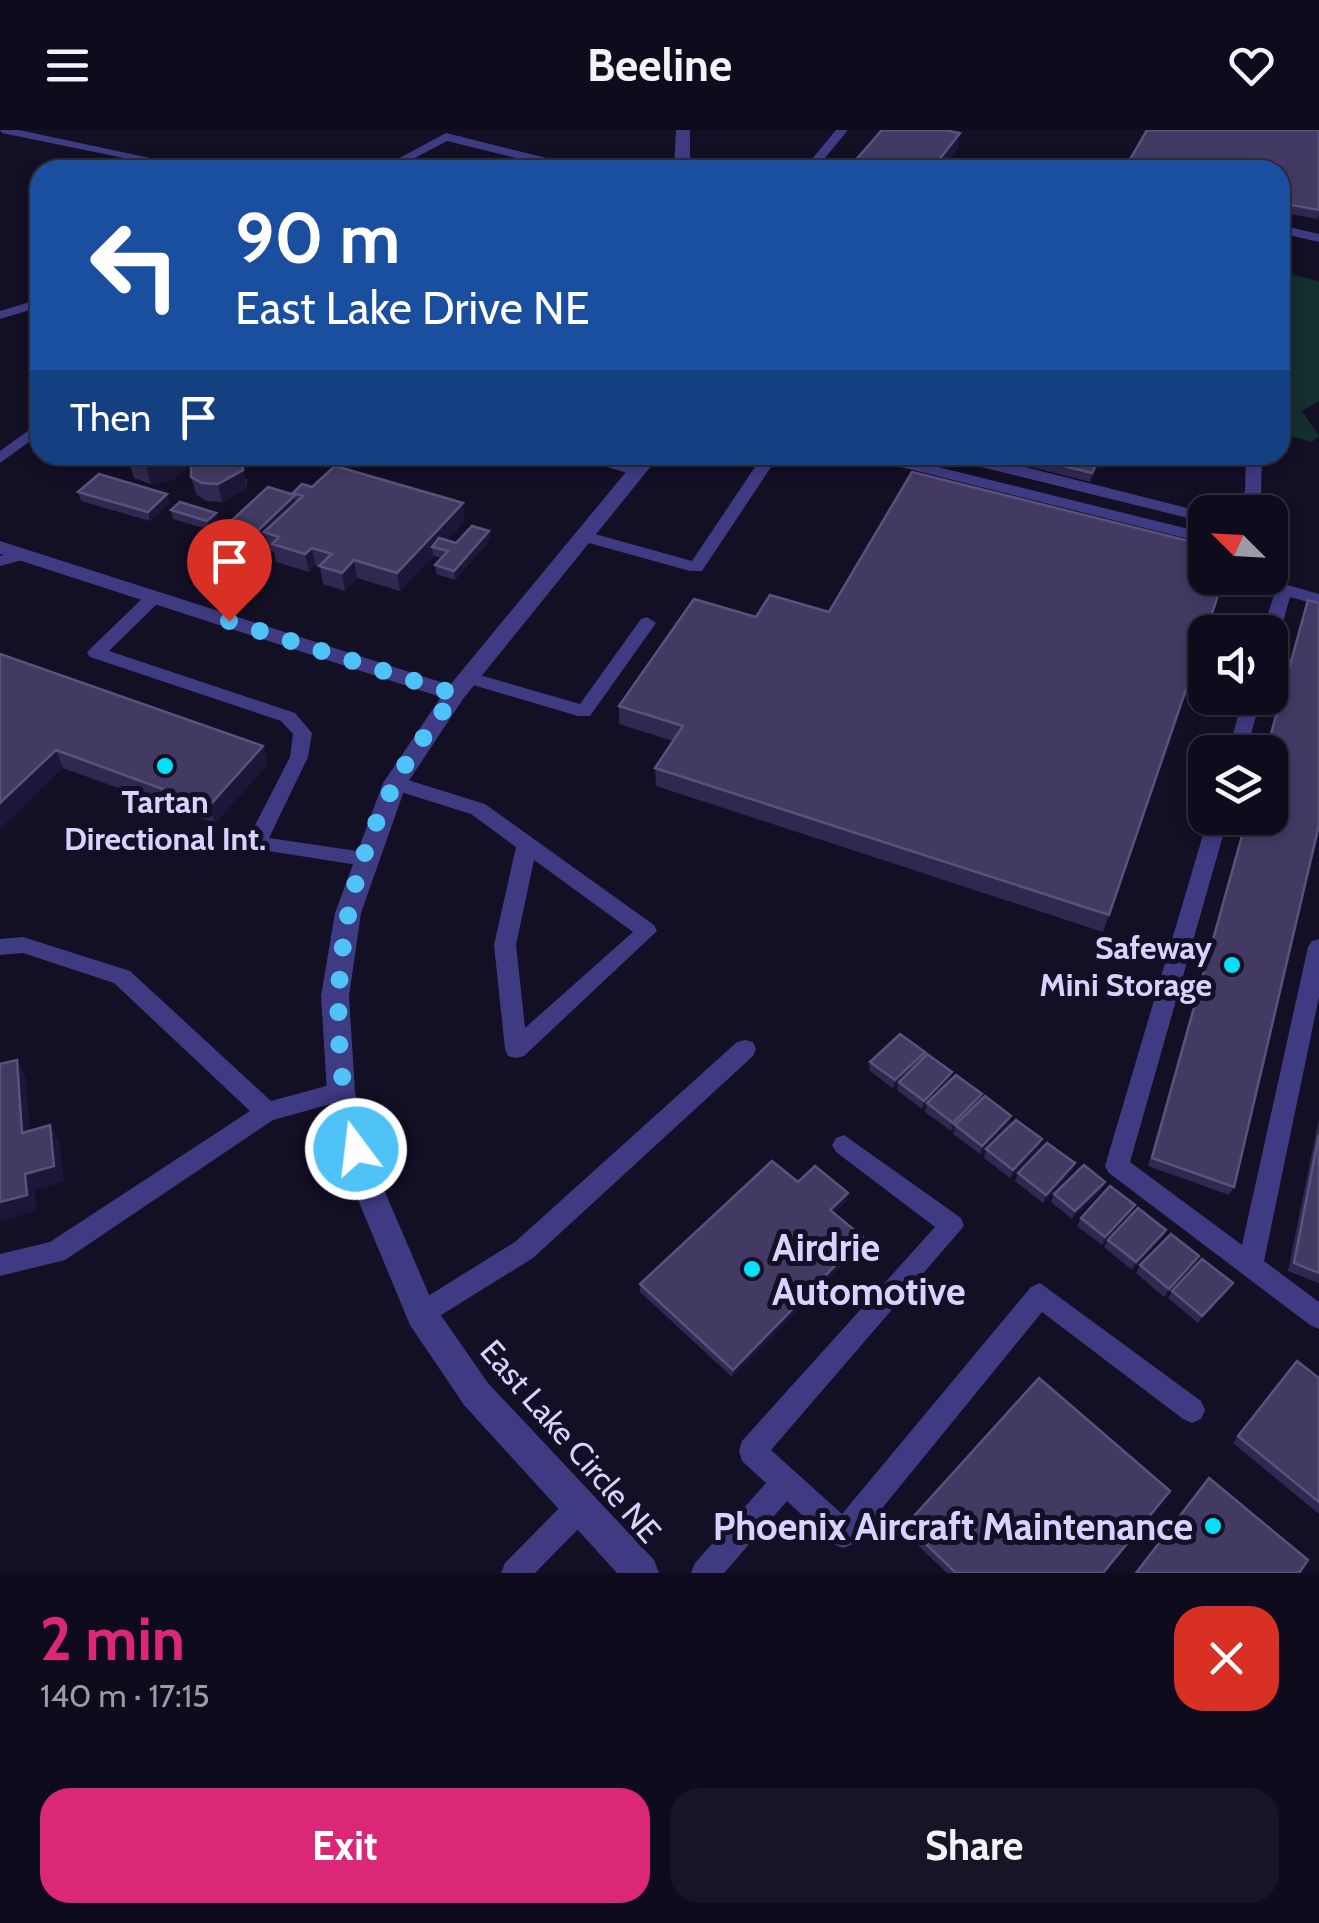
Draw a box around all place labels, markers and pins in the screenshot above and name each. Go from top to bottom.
pin [187,519,272,622]
marker: Tartan Directional Int. [154,755,176,777]
place label: Tartan Directional Int. [64,782,266,858]
place label: Safeway Mini Storage [1039,928,1213,1004]
marker: Safeway Mini Storage [1221,954,1243,976]
place label: Airdrie Automotive [772,1224,966,1315]
marker: Airdrie Automotive [741,1258,763,1280]
place label: Phoenix Aircraft Maintenance [713,1503,1193,1550]
marker: Phoenix Aircraft Maintenance [1202,1515,1224,1537]

